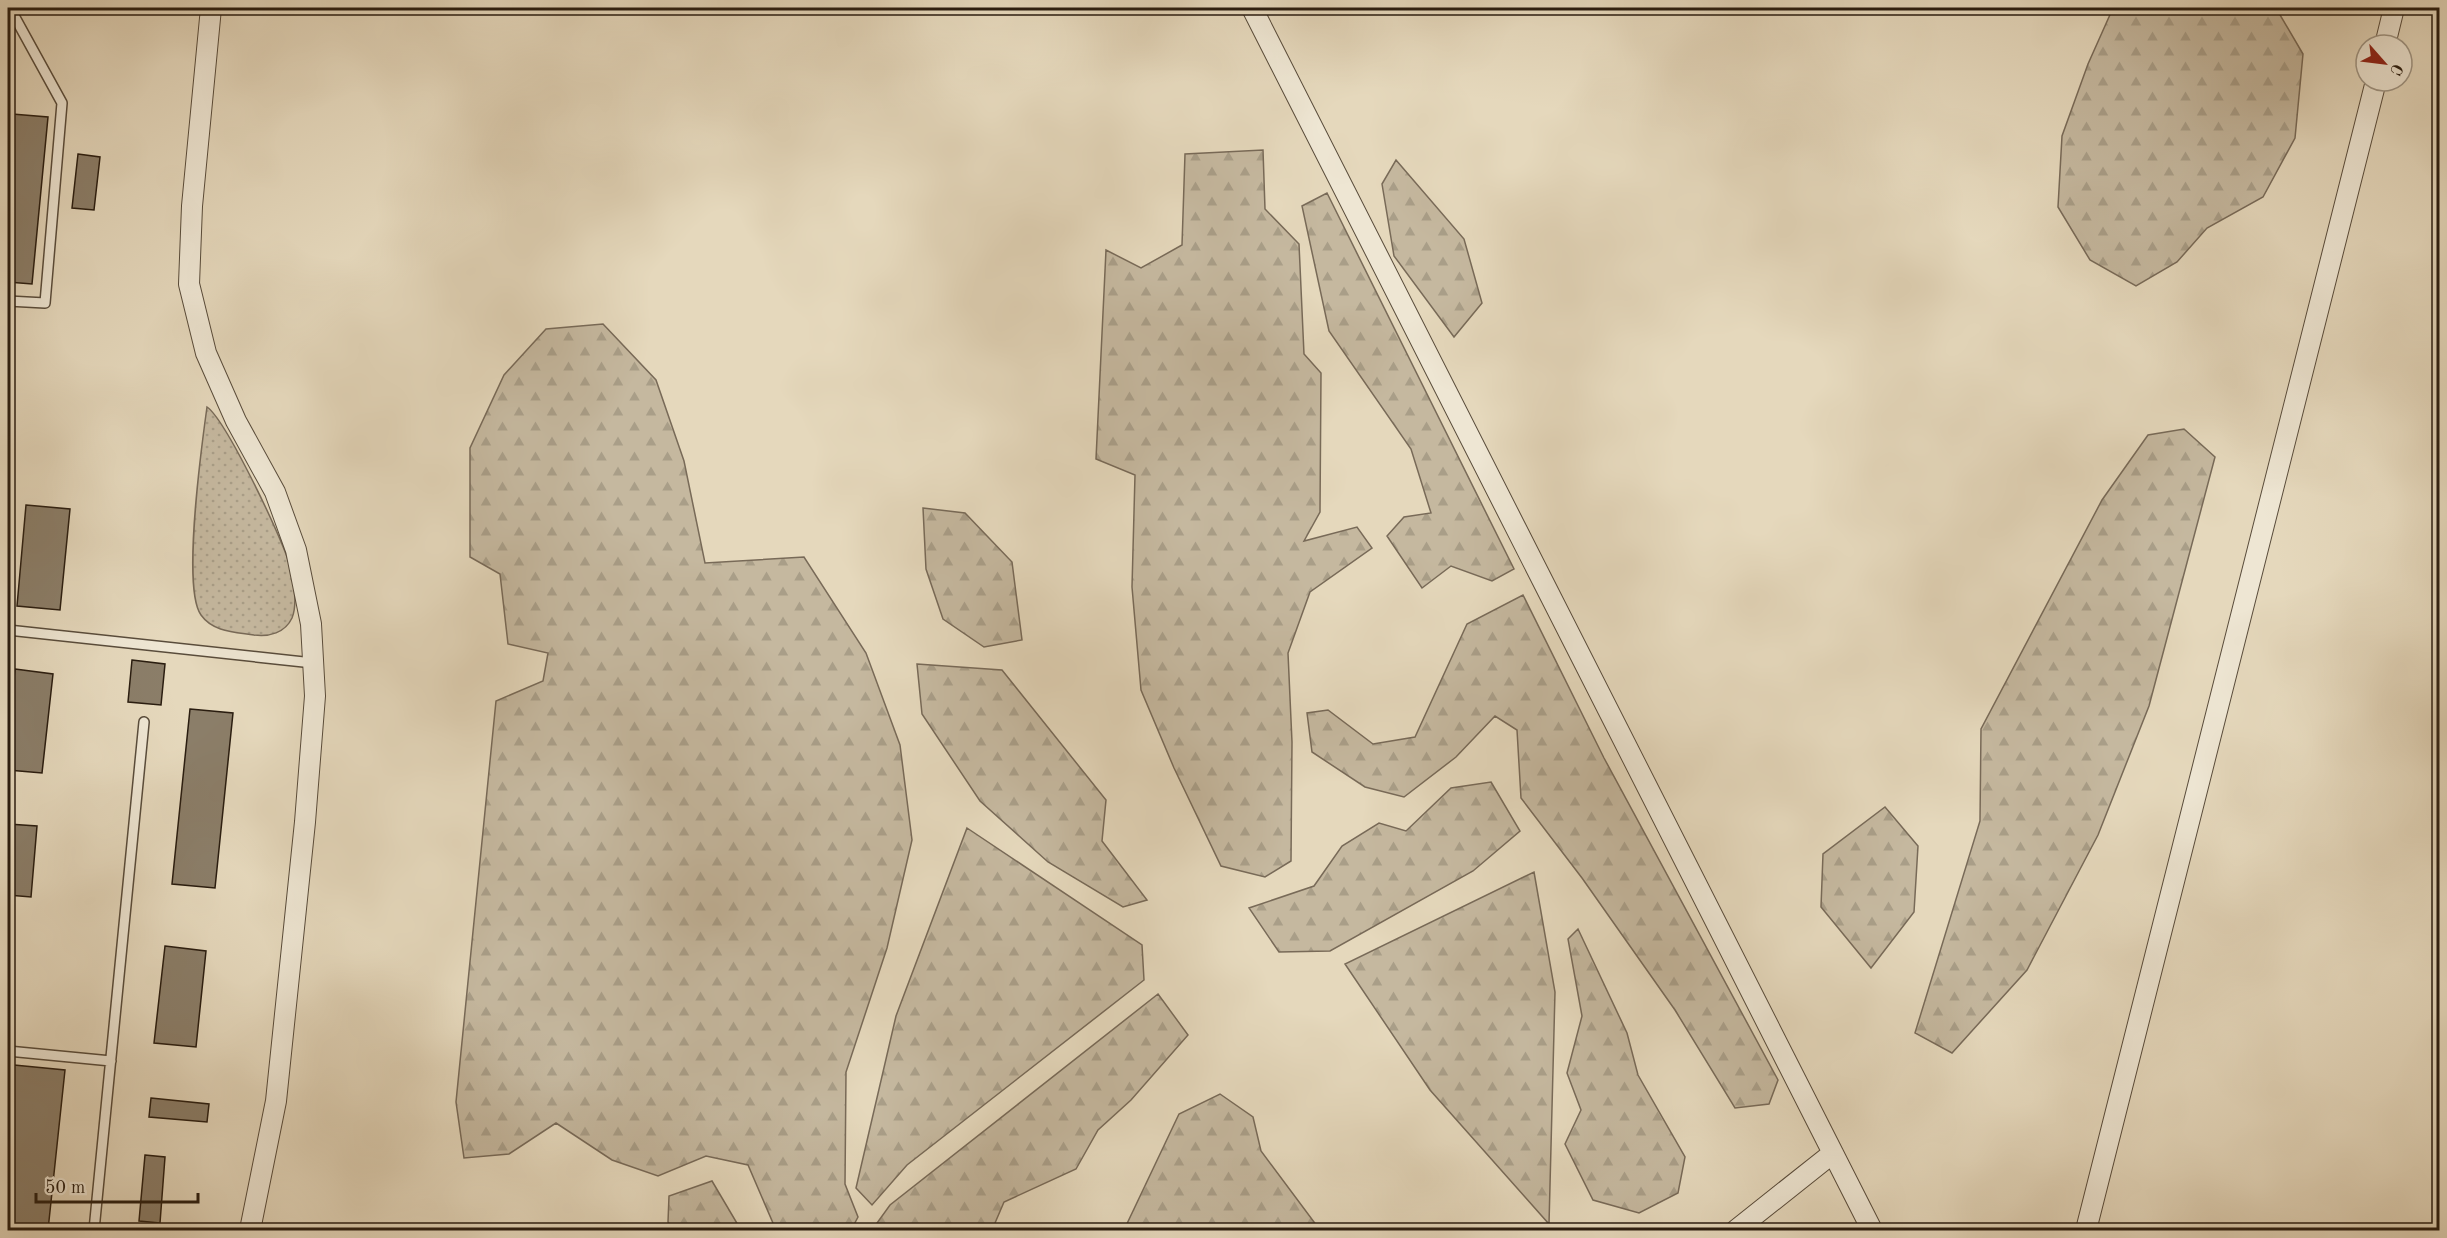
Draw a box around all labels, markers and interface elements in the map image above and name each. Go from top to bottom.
north arrow [2354,33,2414,93]
text: С [2386,61,2405,78]
scale bar [36,1166,198,1204]
text: 50 m [45,1179,85,1197]

